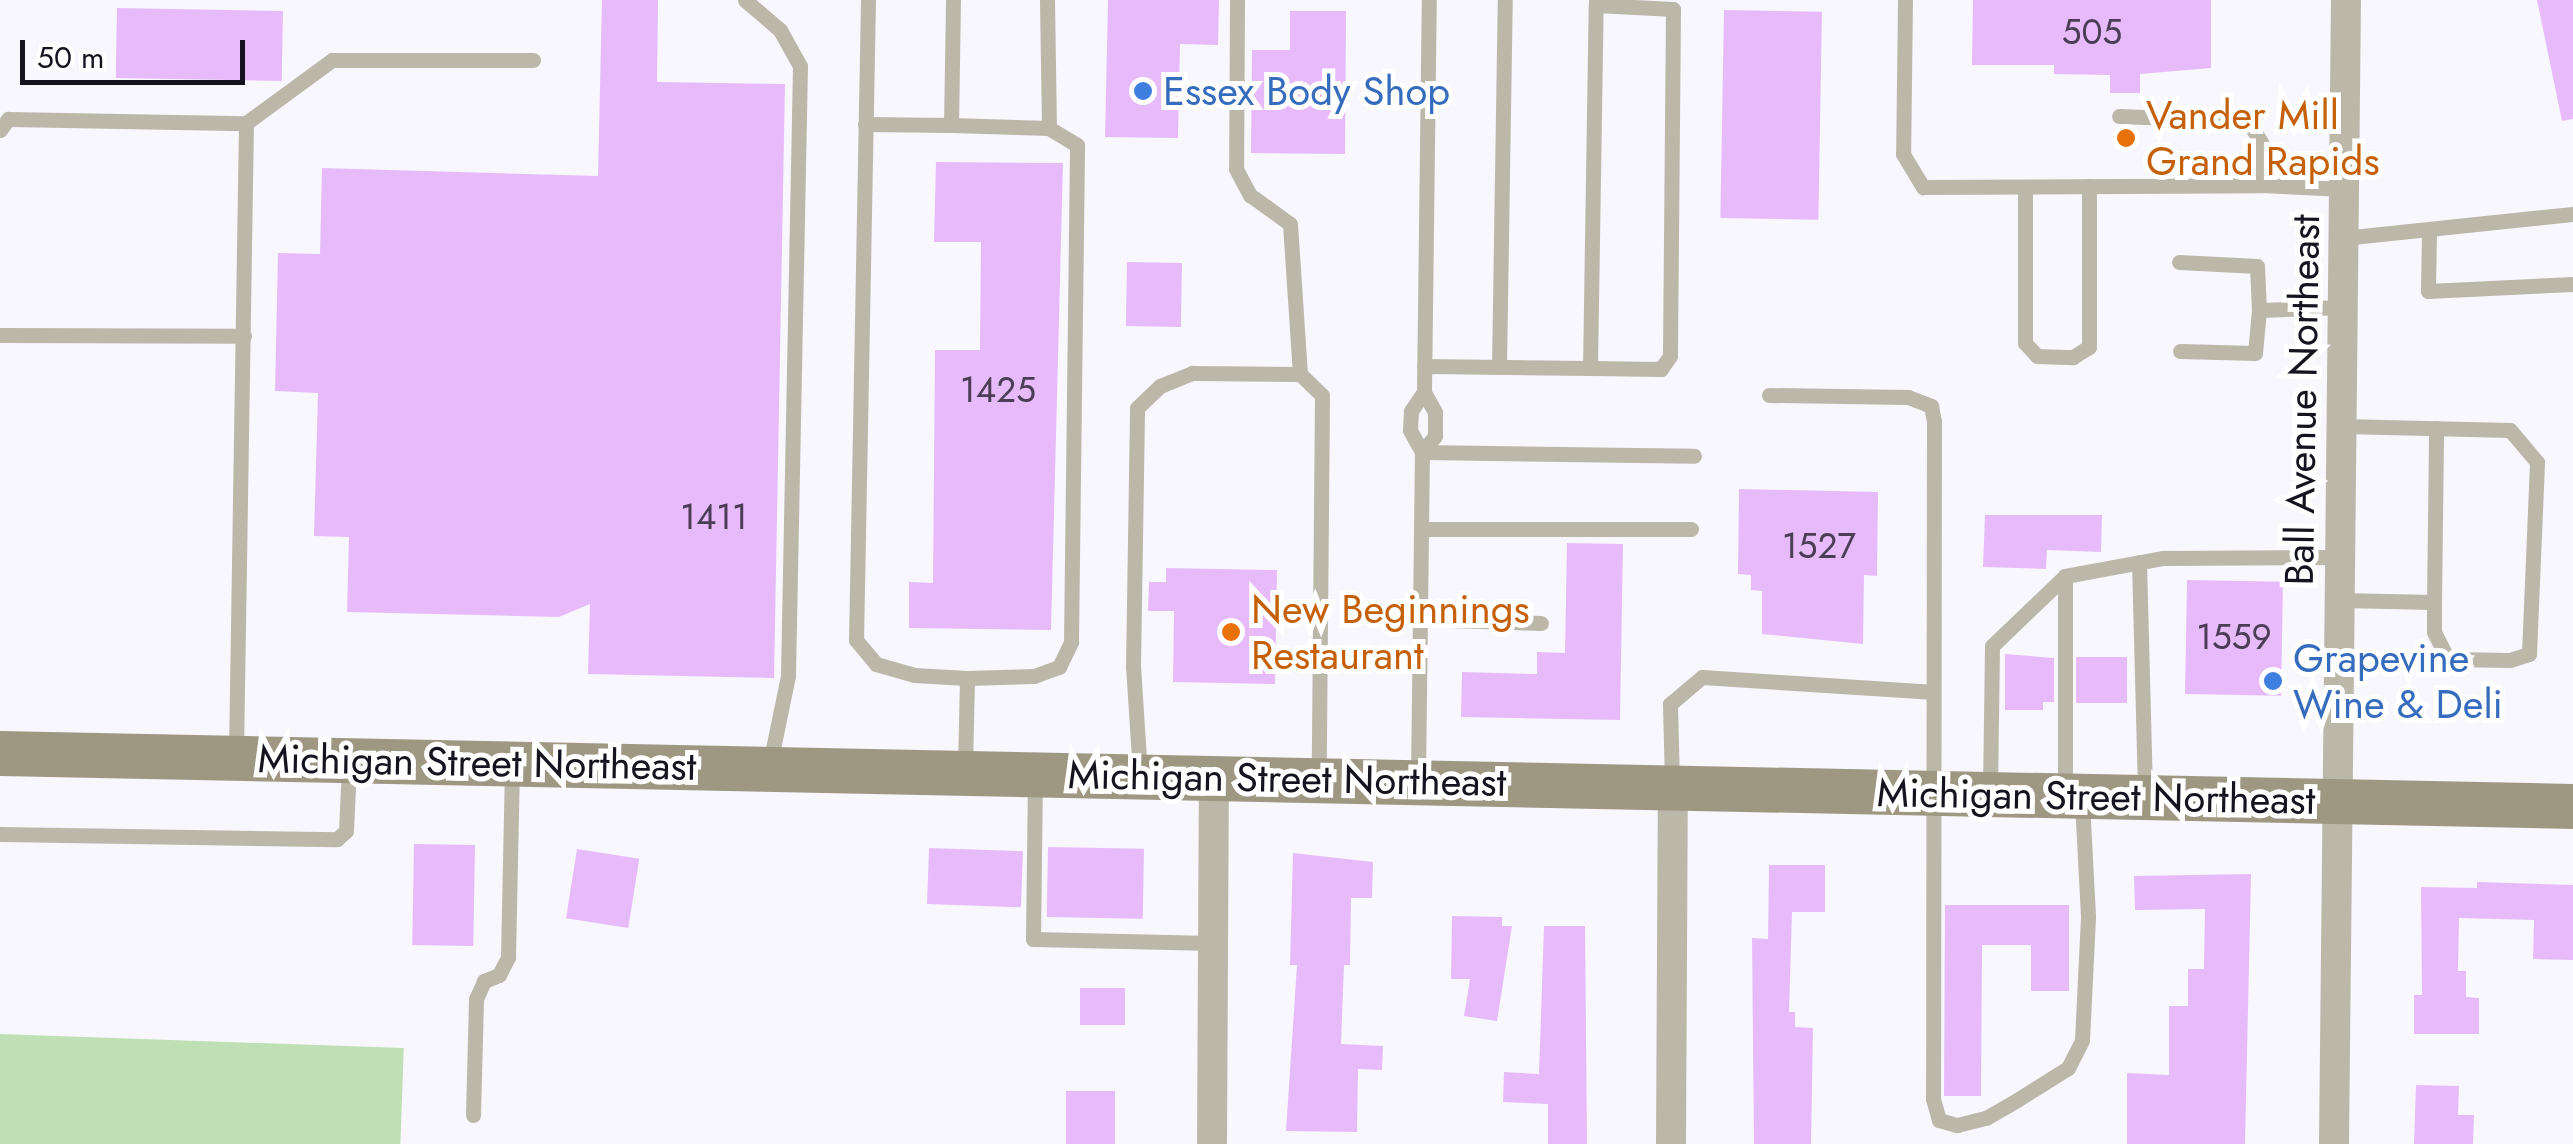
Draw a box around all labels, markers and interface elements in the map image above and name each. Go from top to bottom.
house number: 505 [2062,11,2122,53]
scale bar [25,20,250,82]
text: 50 m [37,36,104,79]
place label: Essex Body Shop [1163,67,1450,115]
marker: Essex Body Shop [1132,80,1154,102]
place label: Vander Mill Grand Rapids [2146,91,2380,185]
marker: Vander Mill Grand Rapids [2115,127,2137,149]
street label: Ball Avenue Northeast [2275,214,2329,586]
house number: 1425 [960,369,1036,411]
house number: 1411 [680,496,748,538]
house number: 1527 [1782,525,1856,567]
place label: New Beginnings Restaurant [1251,585,1530,679]
house number: 1559 [2196,616,2272,658]
marker: New Beginnings Restaurant [1220,621,1242,643]
place label: Grapevine Wine & Deli [2293,634,2503,728]
marker: Grapevine Wine & Deli [2262,670,2284,692]
street label: Michigan Street Northeast [257,734,697,790]
street label: Michigan Street Northeast [1067,750,1507,806]
street label: Michigan Street Northeast [1876,768,2316,824]

